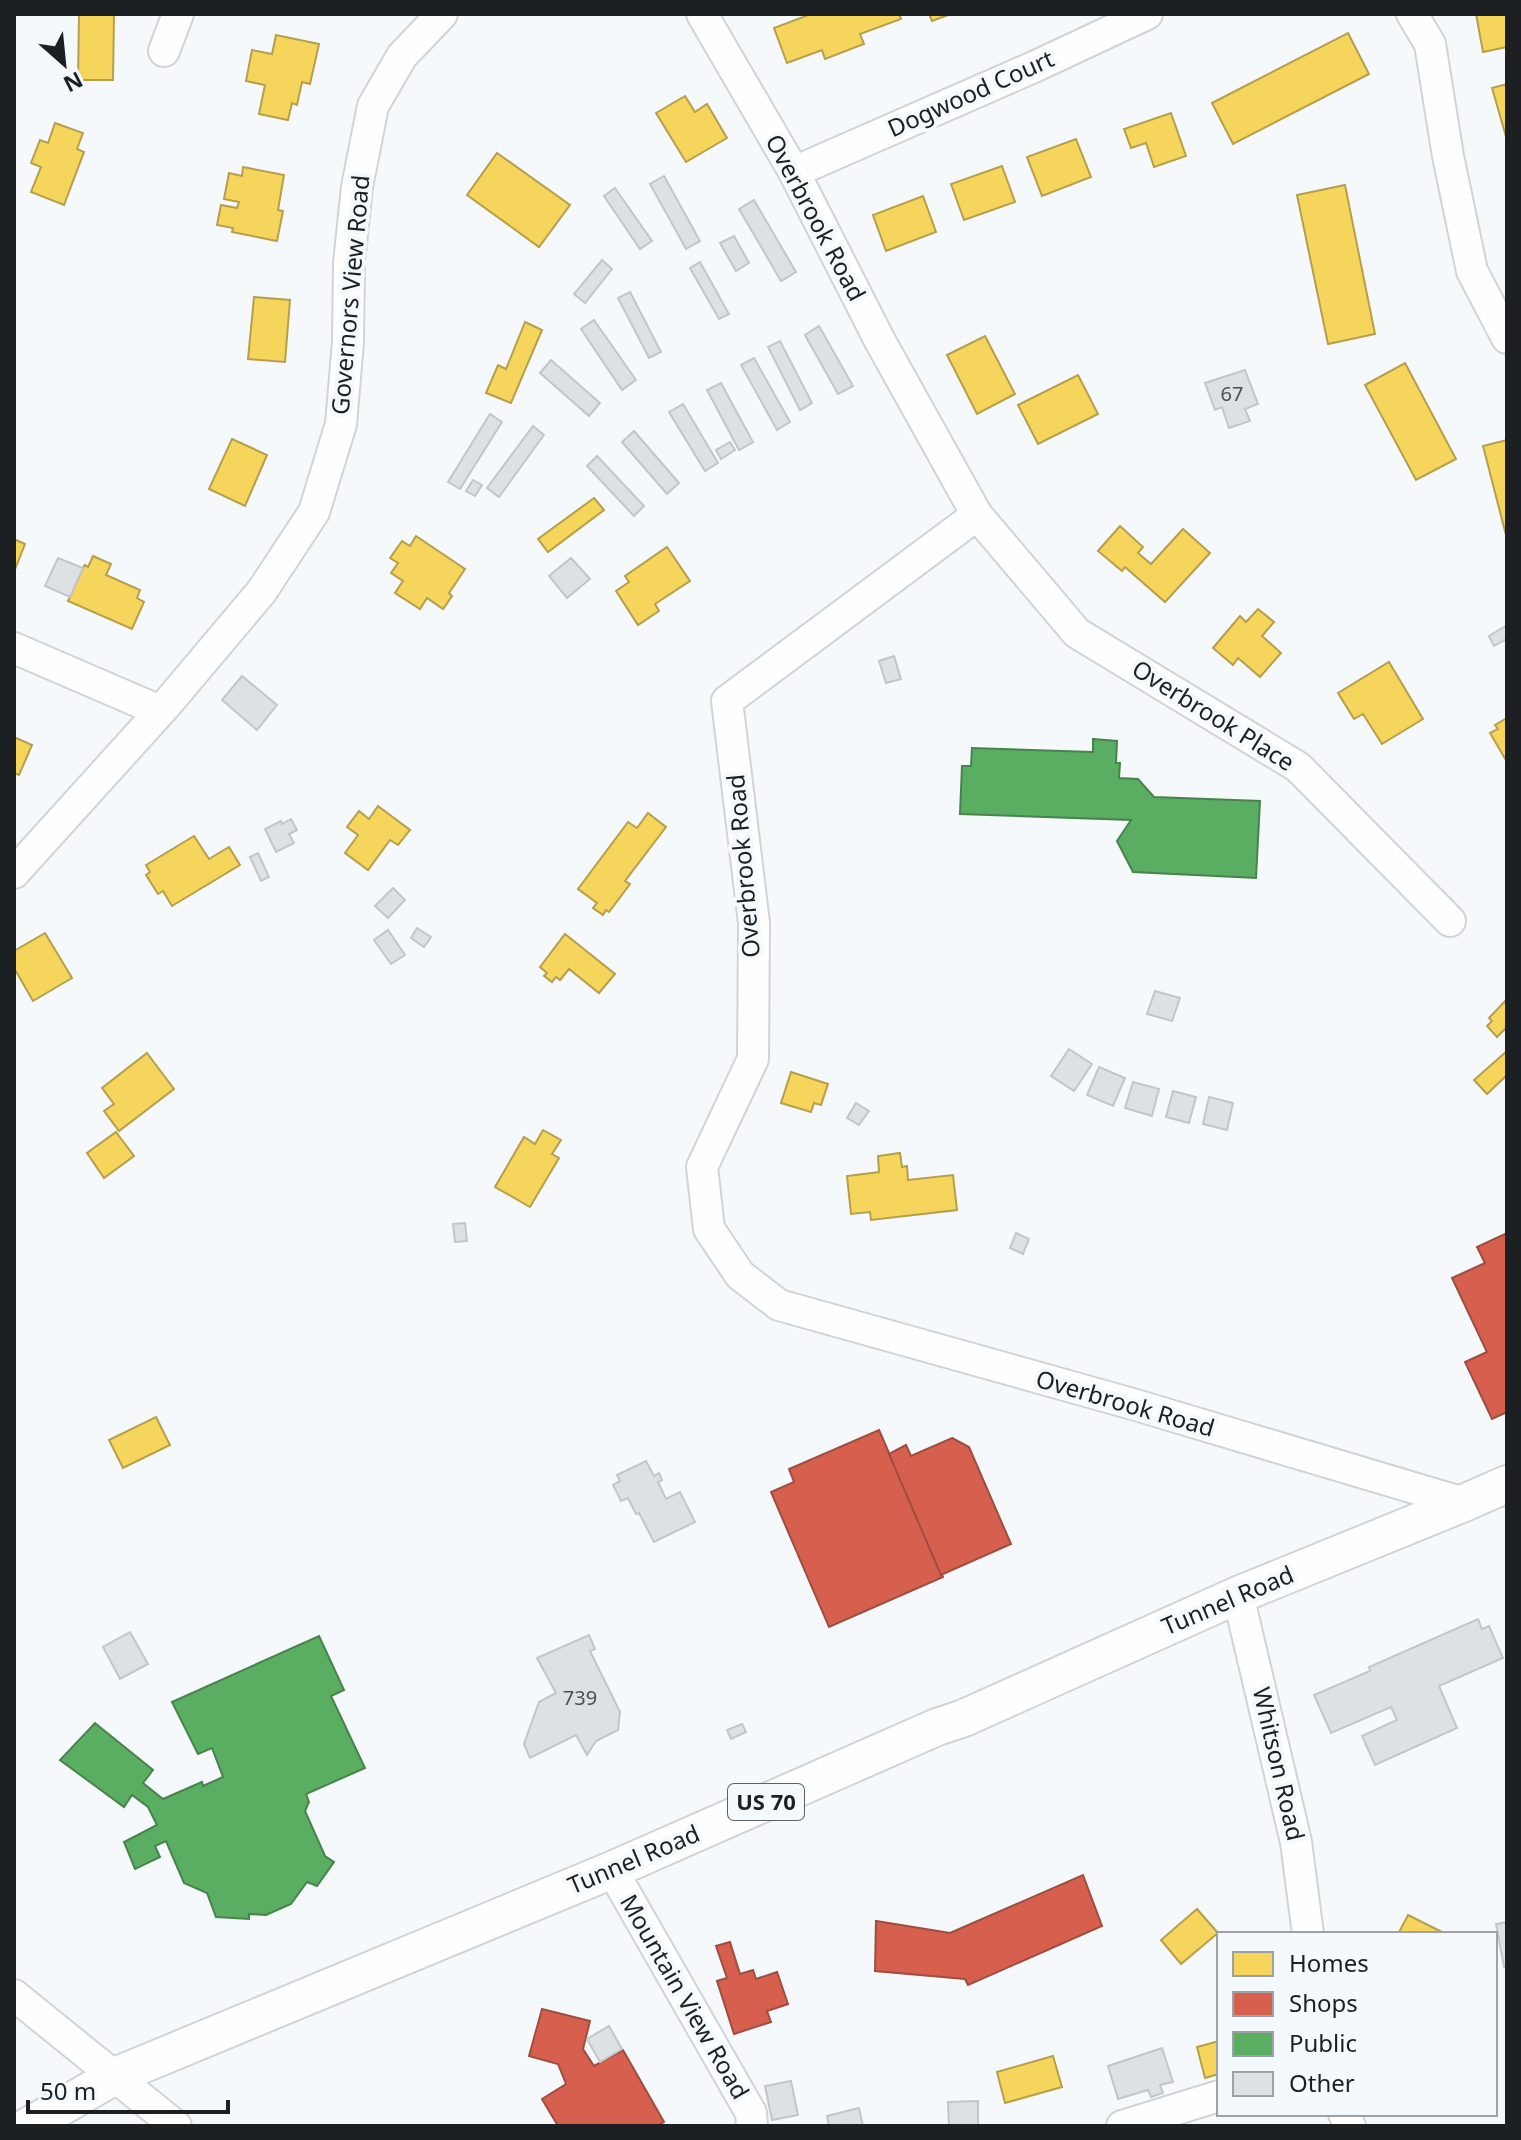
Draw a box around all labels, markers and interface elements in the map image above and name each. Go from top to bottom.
north arrow [24,24,104,104]
street label: Dogwood Court [882,41,1059,144]
text: N [59,65,88,100]
street label: Overbrook Road [758,128,874,306]
street label: Governors View Road [323,174,376,416]
house number: 67 [1221,380,1243,407]
street label: Overbrook Place [1126,651,1301,778]
street label: Overbrook Road [718,773,767,959]
street label: Overbrook Road [1032,1361,1219,1444]
street label: Tunnel Road [1156,1557,1298,1642]
house number: 739 [563,1684,597,1711]
street label: Whitson Road [1246,1684,1313,1844]
road number: US 70 [728,1784,804,1820]
street label: Tunnel Road [562,1816,704,1901]
street label: Mountain View Road [613,1888,758,2105]
legend [1217,1932,1497,2116]
text: Homes [1289,1946,1369,1979]
text: Shops [1289,1986,1358,2019]
text: Public [1289,2026,1357,2059]
scale bar [28,2064,228,2114]
text: Other [1289,2066,1355,2099]
text: 50 m [40,2074,96,2107]

